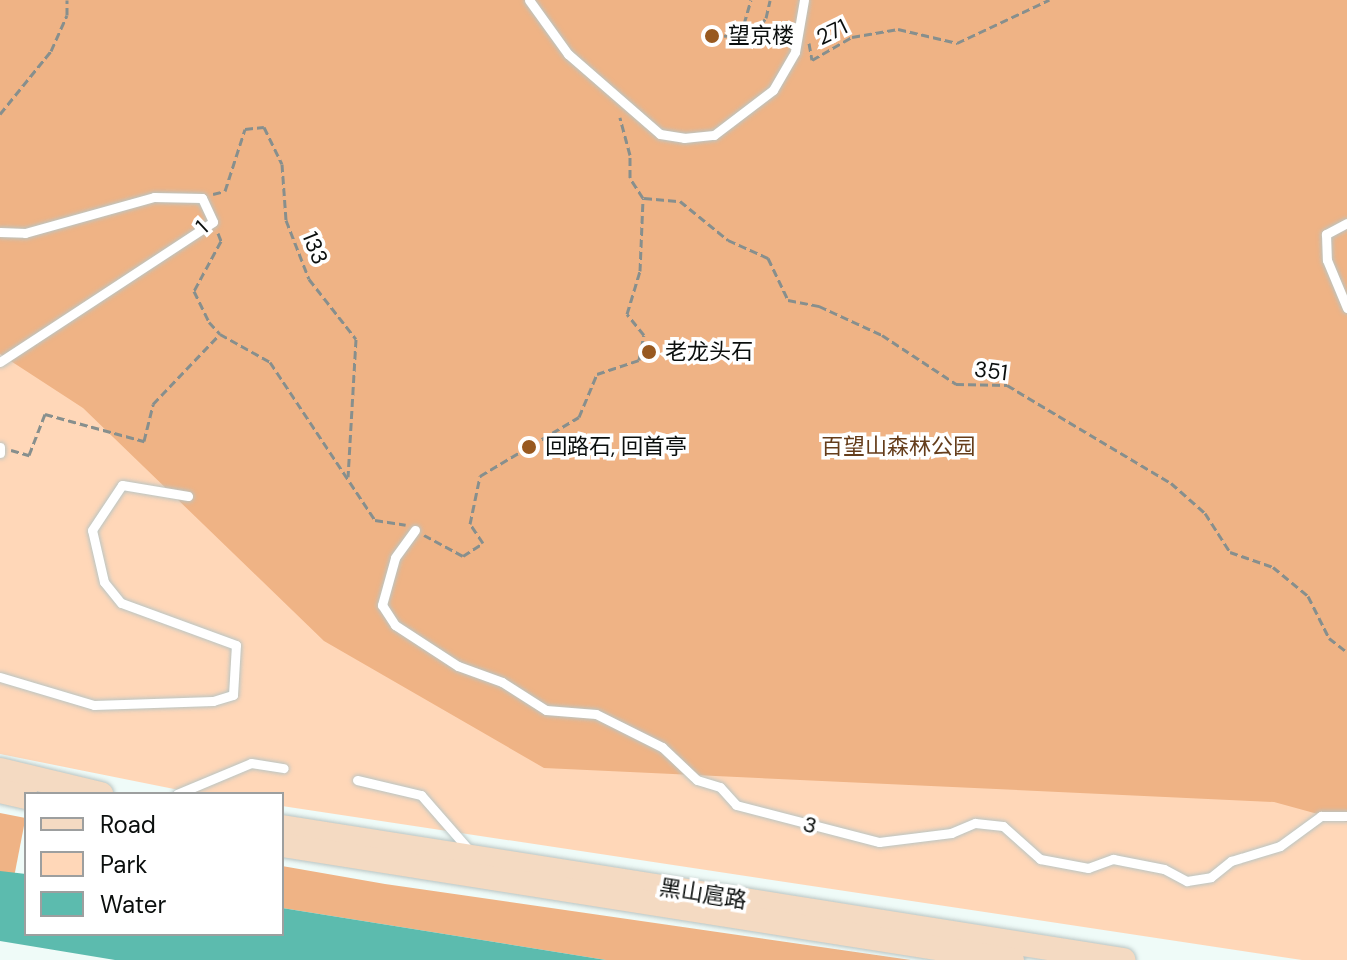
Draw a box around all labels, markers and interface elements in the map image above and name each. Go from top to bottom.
street label: 271 [812,13,852,51]
place label: 望京楼 [728,23,794,49]
marker: 望京楼 [703,27,721,45]
street label: 1 [190,215,214,239]
street label: 133 [297,228,333,268]
place label: 老龙头石 [665,339,753,365]
marker: 老龙头石 [640,343,658,361]
street label: 351 [973,356,1009,386]
place label: 回路石, 回首亭 [545,434,687,460]
park label: 百望山森林公园 [821,434,975,460]
marker: 回路石, 回首亭 [520,438,538,456]
legend [24,792,284,936]
text: Road [100,809,156,840]
street label: 3 [800,811,820,839]
text: Park [100,849,147,880]
street label: 黑山扈路 [657,874,749,914]
text: Water [100,889,166,920]

